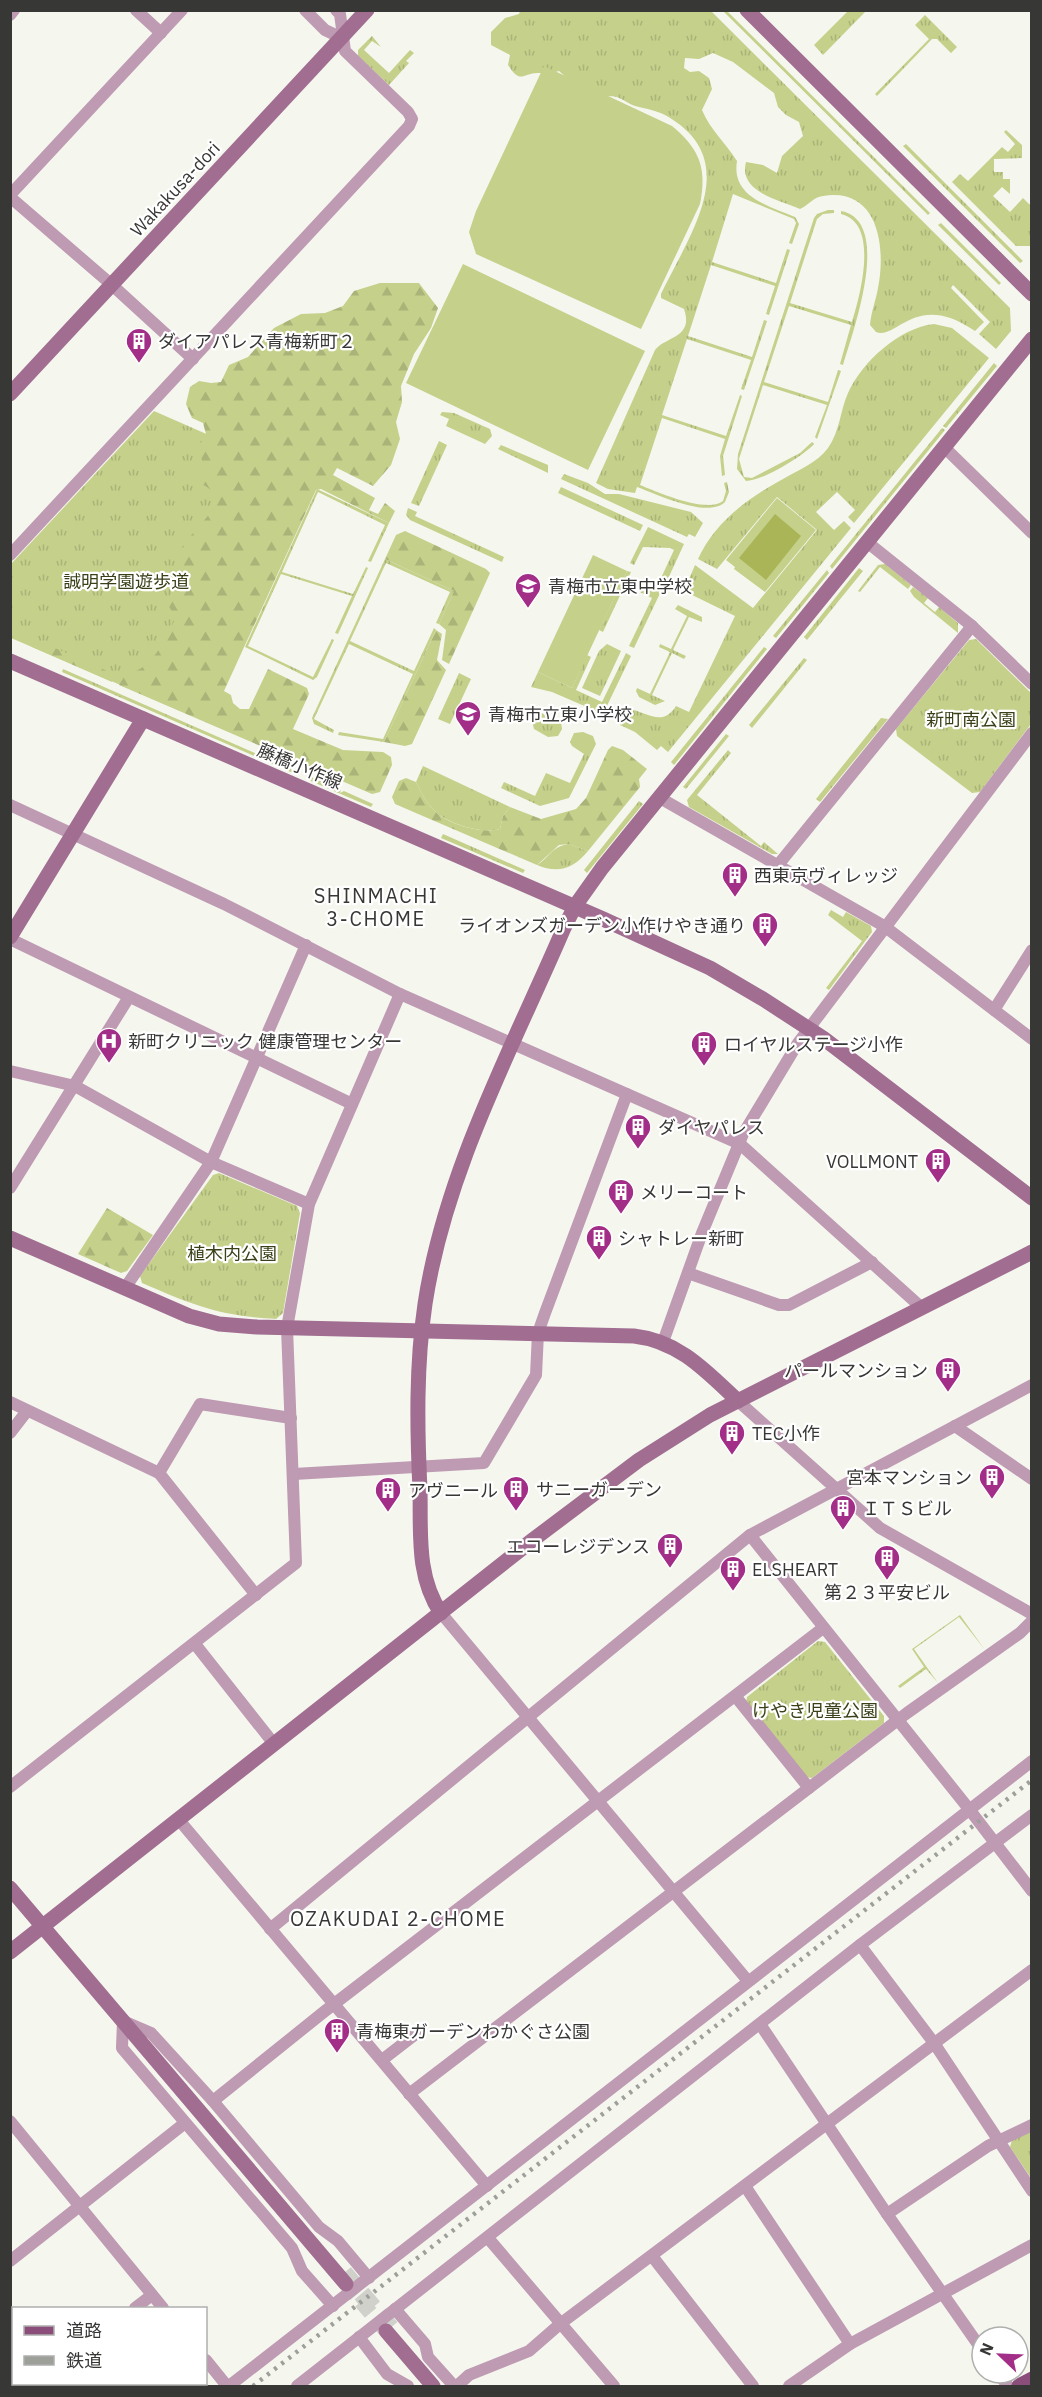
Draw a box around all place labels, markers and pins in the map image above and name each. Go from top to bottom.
building icon: ダイアパレス青梅新町２ [124,326,154,364]
place label: ダイアパレス青梅新町２ [158,330,356,353]
school or university icon: 青梅市立東中学校 [513,571,543,609]
place label: 青梅市立東中学校 [548,575,692,598]
school or university icon: 青梅市立東小学校 [453,699,483,737]
place label: 青梅市立東小学校 [488,703,632,726]
building icon: 西東京ヴィレッジ [720,860,750,898]
place label: 西東京ヴィレッジ [754,864,898,887]
building icon: ライオンズガーデン小作けやき通り [750,910,780,948]
place label: ライオンズガーデン小作けやき通り [458,914,746,937]
hospital icon: 新町クリニック 健康管理センター [94,1026,124,1064]
building icon: ロイヤルステージ小作 [689,1029,719,1067]
place label: 新町クリニック 健康管理センター [128,1030,402,1053]
place label: ロイヤルステージ小作 [724,1033,903,1056]
building icon: ダイヤパレス [623,1112,653,1150]
place label: ダイヤパレス [658,1116,765,1139]
building icon: VOLLMONT [923,1146,953,1184]
place label: VOLLMONT [826,1150,918,1173]
building icon: メリーコート [606,1177,636,1215]
place label: メリーコート [640,1181,748,1204]
building icon: シャトレー新町 [584,1223,614,1261]
place label: シャトレー新町 [618,1227,744,1250]
building icon: パールマンション [933,1355,963,1393]
place label: パールマンション [784,1359,928,1382]
building icon: TEC小作 [717,1418,747,1456]
place label: TEC小作 [752,1422,820,1445]
building icon: 宮本マンション [977,1462,1007,1500]
place label: 宮本マンション [846,1466,972,1489]
building icon: サニーガーデン [501,1474,531,1512]
building icon: アヴニール [373,1475,403,1513]
place label: サニーガーデン [536,1478,662,1501]
place label: アヴニール [408,1479,498,1502]
building icon: ＩＴＳビル [828,1493,858,1531]
place label: ＩＴＳビル [862,1497,952,1520]
building icon: エコーレジデンス [655,1531,685,1569]
place label: エコーレジデンス [506,1535,650,1558]
building icon: 第２３平安ビル [872,1543,902,1581]
building icon: ELSHEART [718,1554,748,1592]
place label: ELSHEART [752,1558,838,1581]
place label: 第２３平安ビル [824,1581,950,1604]
building icon: 青梅東ガーデンわかぐさ公園 [322,2016,352,2054]
place label: 青梅東ガーデンわかぐさ公園 [356,2020,590,2043]

